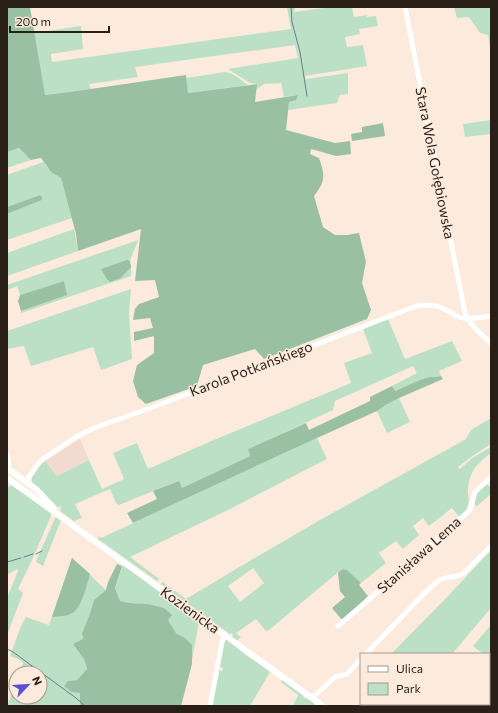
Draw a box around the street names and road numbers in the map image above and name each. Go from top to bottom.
street label: Stara Wola Gołębiowska [412,85,459,240]
street label: Karola Potkańskiego [187,337,315,400]
street label: Stanisława Lema [373,513,464,597]
street label: Kozienicka [158,583,223,637]

